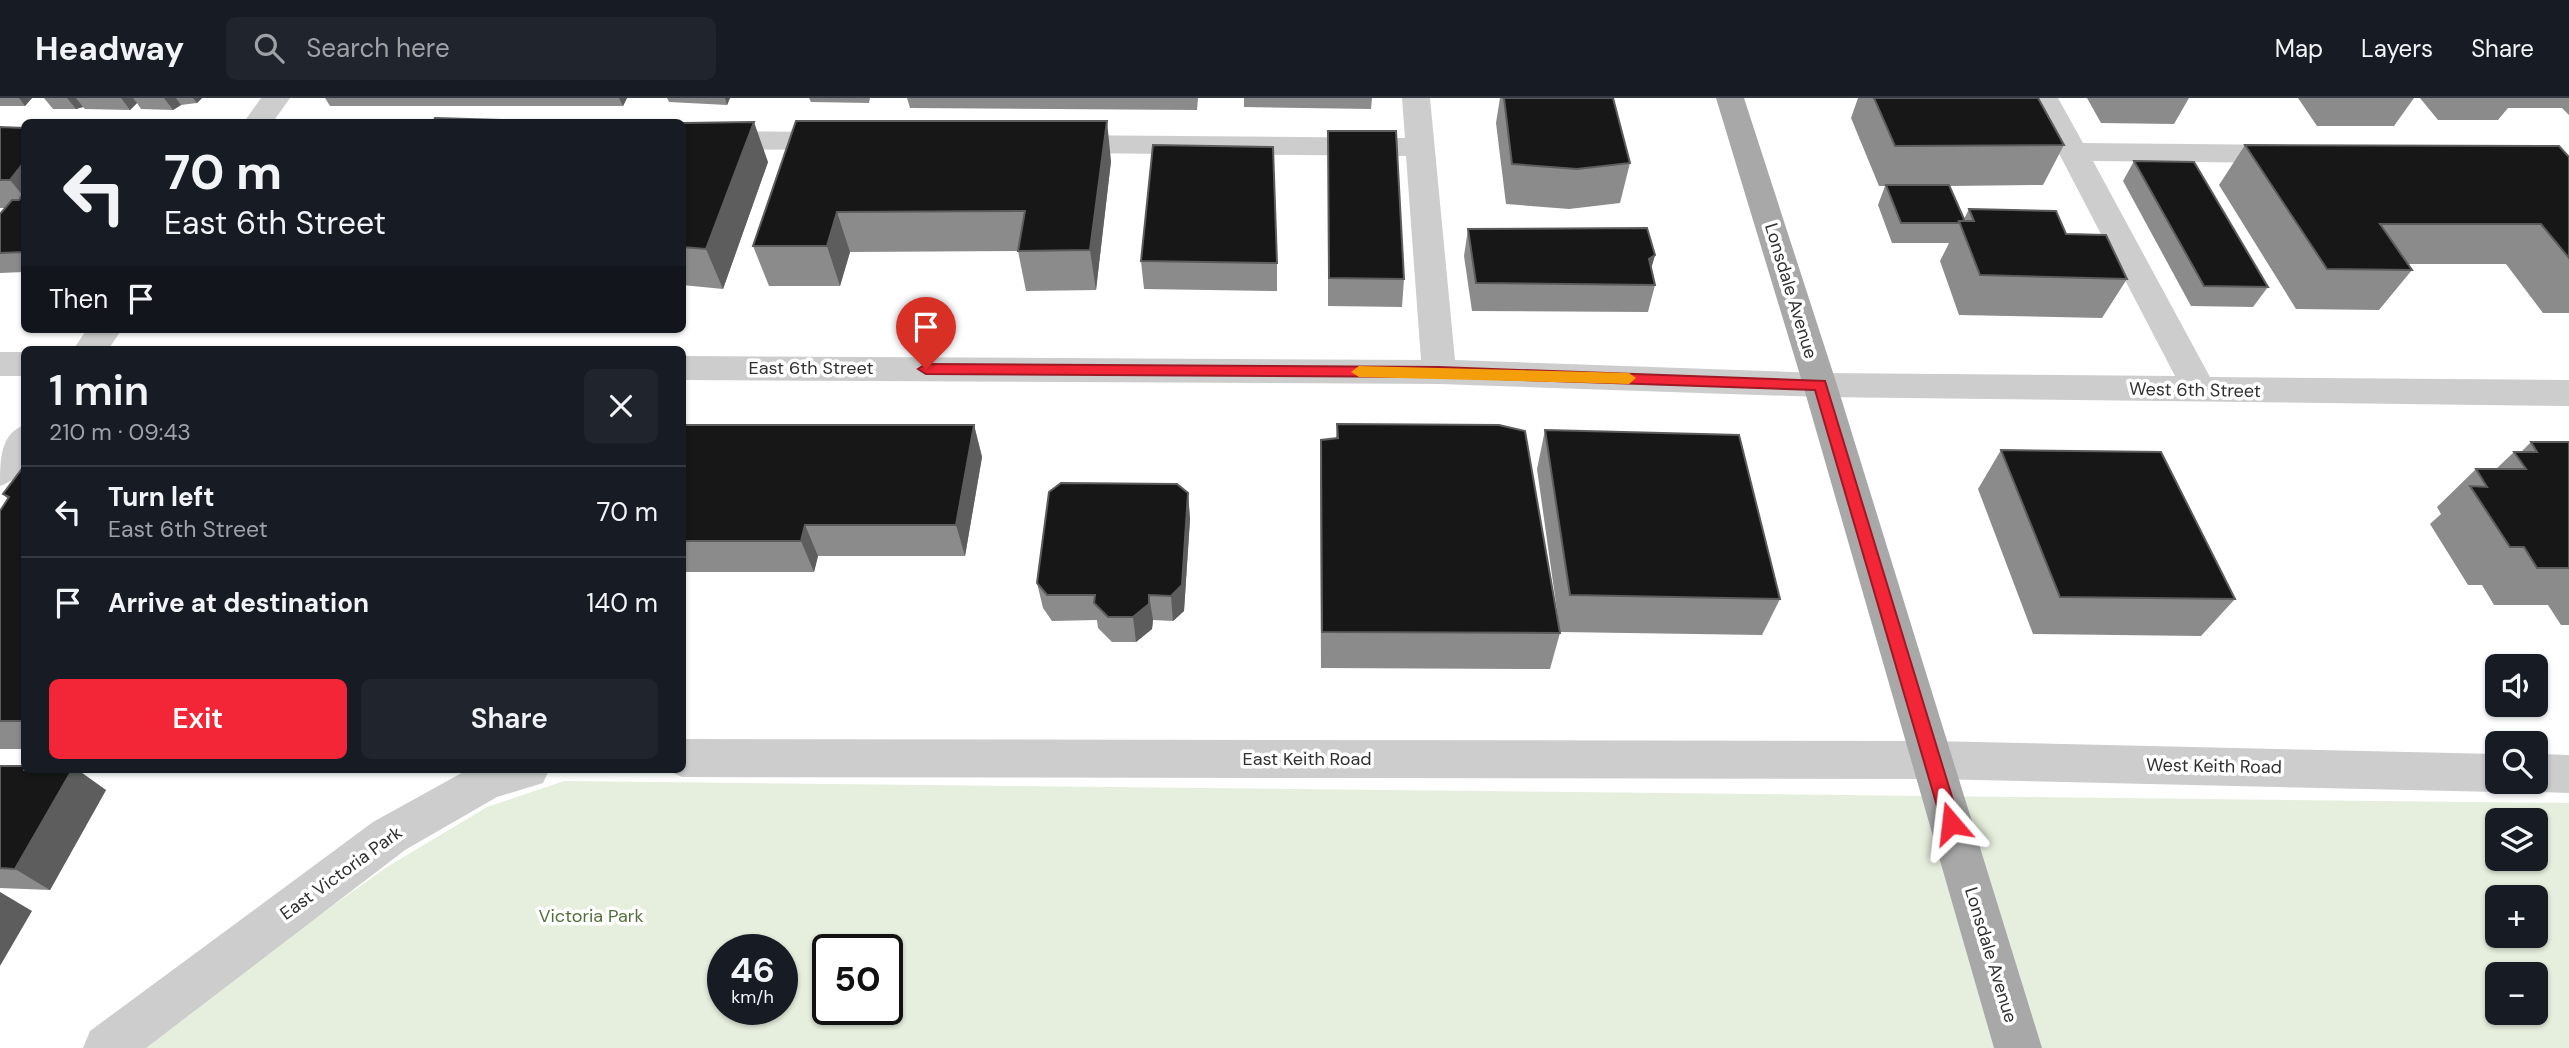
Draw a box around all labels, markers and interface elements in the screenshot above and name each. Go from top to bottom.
search box [226,17,716,80]
text: Headway [35,27,184,70]
icon: search [250,29,288,67]
text: Search here [306,31,450,65]
text: Map [2275,33,2323,64]
text: Layers [2361,33,2433,64]
text: Share [2471,33,2534,64]
text: 70 m [164,140,282,204]
icon: left [49,147,140,238]
text: East 6th Street [164,202,386,244]
street label: Lonsdale Avenue [1759,220,1823,362]
icon: arrive [122,280,160,318]
text: Then [49,282,108,316]
pin [896,297,956,369]
icon: arrive [907,308,945,346]
street label: East 6th Street [749,356,873,380]
text: 1 min [49,363,149,418]
button: close [584,369,658,443]
street label: West 6th Street [2129,377,2261,403]
text: 210 m · 09:43 [49,417,191,447]
text: Turn left [108,480,215,514]
icon: left [49,493,87,531]
text: 70 m [597,495,658,529]
text: East 6th Street [108,514,268,544]
icon: arrive [49,584,87,622]
text: Arrive at destination [108,586,369,620]
text: 140 m [586,586,658,620]
map controls [2485,654,2548,1025]
button: sound [2485,654,2548,717]
button: Exit [49,679,347,759]
button: Share [361,679,658,759]
button: search [2485,731,2548,794]
street label: East Keith Road [1242,747,1372,771]
street label: West Keith Road [2146,753,2282,779]
position arrow [1914,786,1988,860]
button: layers [2485,808,2548,871]
street label: East Victoria Park [275,821,407,925]
street label: Lonsdale Avenue [1959,884,2023,1026]
button: + [2485,885,2548,948]
park label: Victoria Park [539,904,644,928]
speed limit sign: 50 [812,934,903,1025]
text: 46 [730,947,775,993]
button: − [2485,962,2548,1025]
text: km/h [731,985,774,1009]

